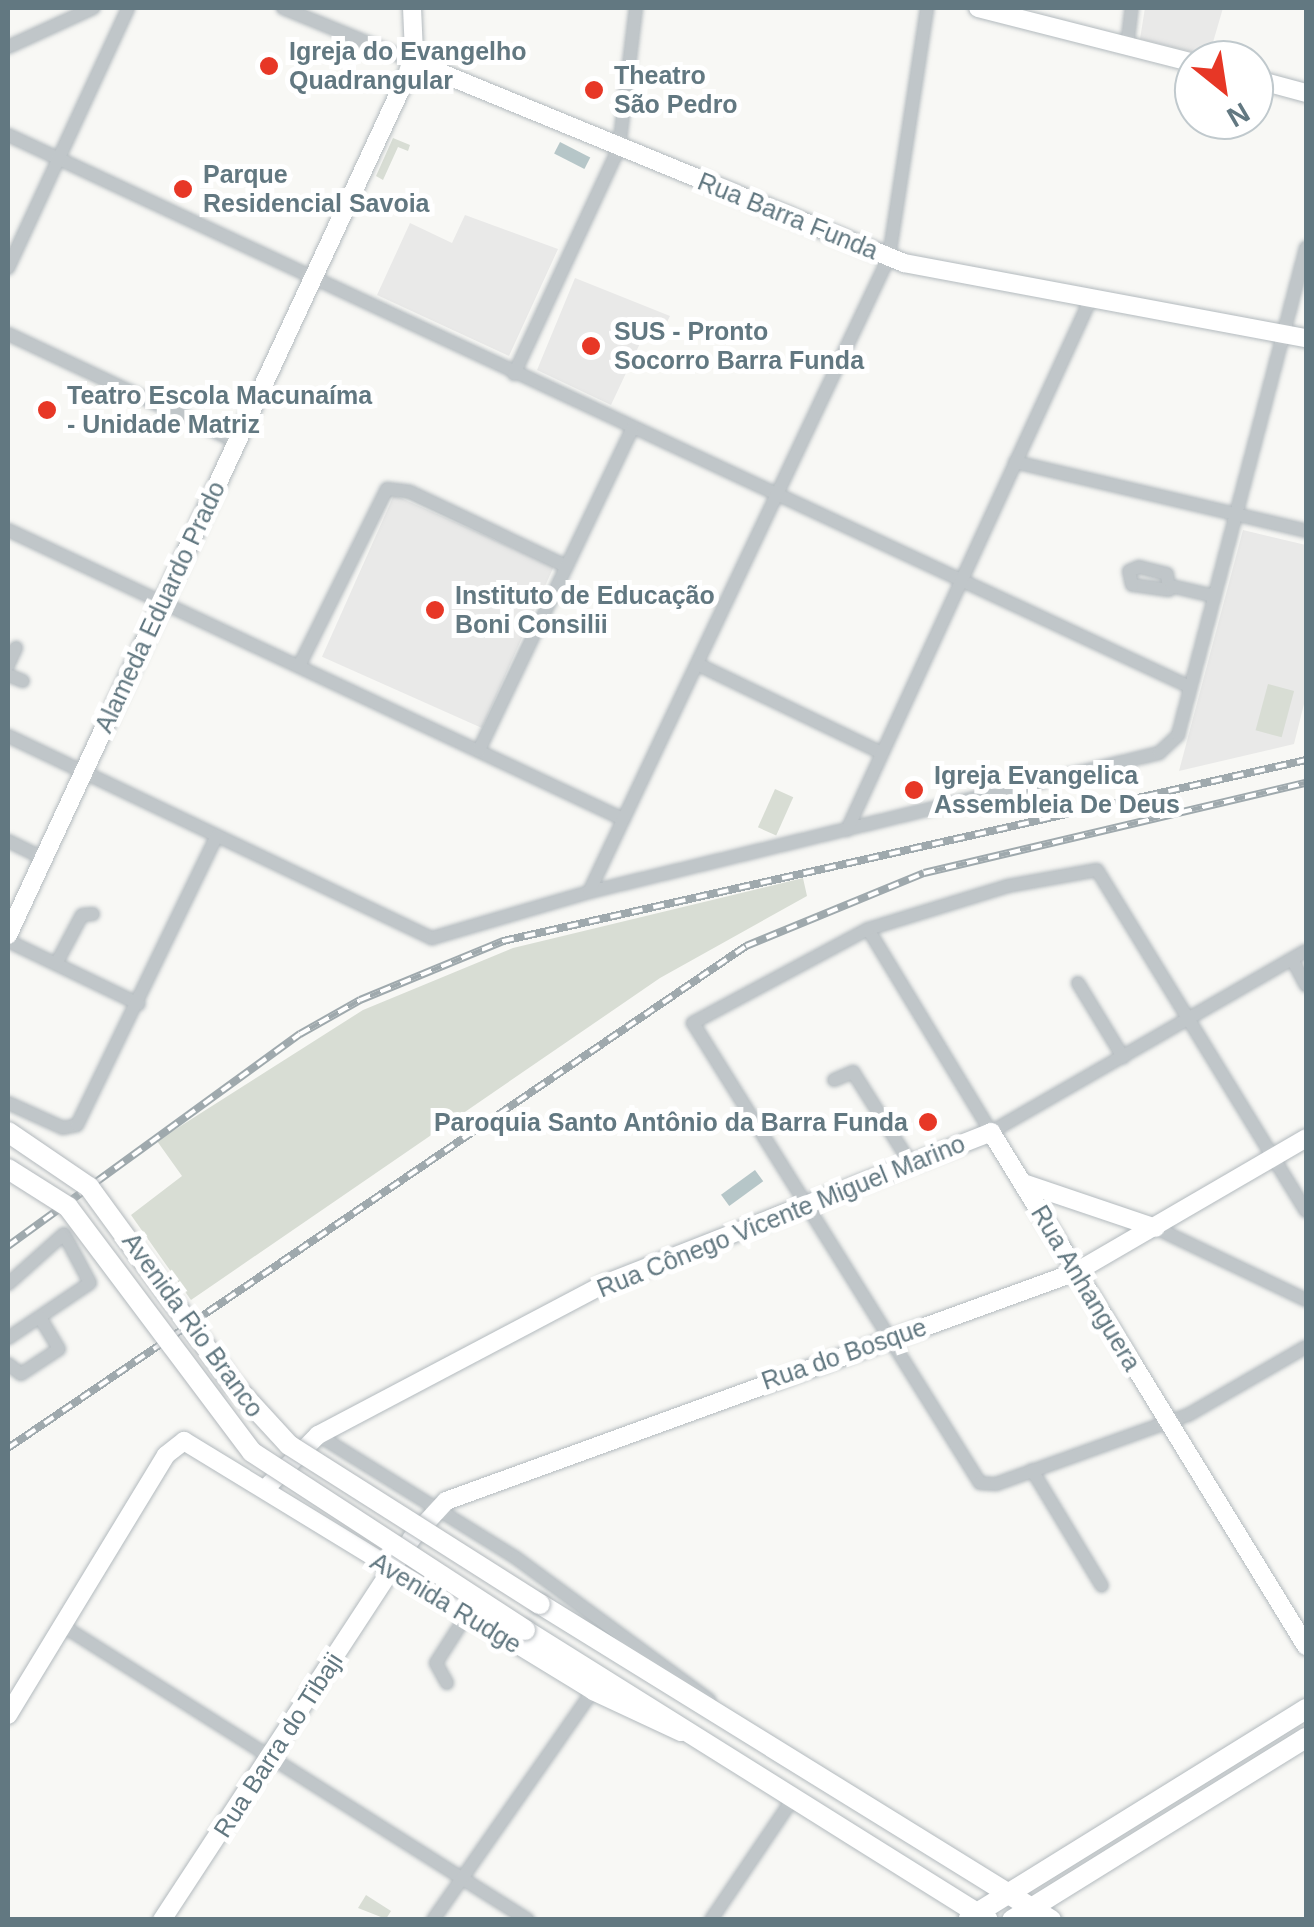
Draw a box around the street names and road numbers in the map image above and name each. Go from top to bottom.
street label: Rua Barra Funda [693,166,883,266]
street label: Alameda Eduardo Prado [89,477,231,737]
street label: Rua Cônego Vicente Miguel Marino [593,1128,969,1304]
street label: Rua Anhanguera [1024,1199,1148,1377]
street label: Avenida Rio Branco [116,1227,270,1423]
street label: Rua do Bosque [758,1312,930,1396]
street label: Avenida Rudge [365,1546,527,1660]
street label: Rua Barra do Tibaji [207,1647,349,1843]

